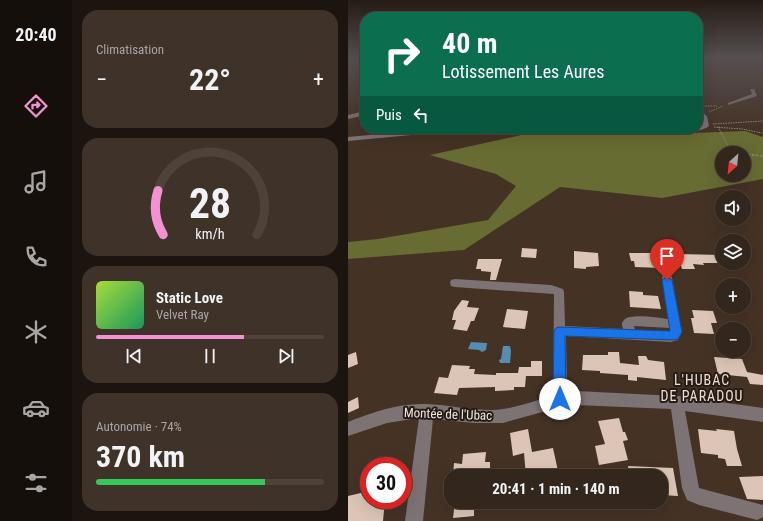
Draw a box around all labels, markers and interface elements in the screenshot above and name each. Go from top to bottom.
text: 20:40 [15,24,57,45]
text: 40 m [442,27,498,60]
icon: right [376,28,428,80]
text: Climatisation [96,42,164,57]
text: Lotissement Les Aures [442,61,604,82]
text: 22° [189,62,231,97]
text: − [96,67,107,92]
text: + [313,67,324,92]
icon: directions [22,92,50,120]
icon: left [410,104,432,126]
text: Puis [376,106,402,124]
north arrow [715,146,751,182]
map controls [715,146,751,358]
icon: music [22,168,50,196]
text: 28 [189,178,231,227]
button: sound [715,190,751,226]
text: km/h [195,225,225,241]
button: layers [715,234,751,270]
pin [650,239,684,280]
icon: phone [22,243,50,271]
icon: arrive [656,245,678,267]
button: + [715,278,751,314]
text: Static Love [156,289,223,307]
text: Velvet Ray [156,307,209,322]
icon: climate [22,318,50,346]
button: − [715,322,751,358]
icon: previous [123,345,145,367]
icon: pause [199,345,221,367]
icon: next [275,345,297,367]
district label: L'HUBAC DE PARADOU [661,372,743,404]
position arrow [539,378,581,420]
icon: car [22,394,50,422]
street label: Montée de l'Ubac [404,405,492,423]
text: Autonomie · 74% [96,419,182,434]
text: 370 km [96,439,185,474]
speed limit sign: 30 [360,457,412,509]
icon: filters [22,469,50,497]
text: 20:41 · 1 min · 140 m [492,480,620,498]

